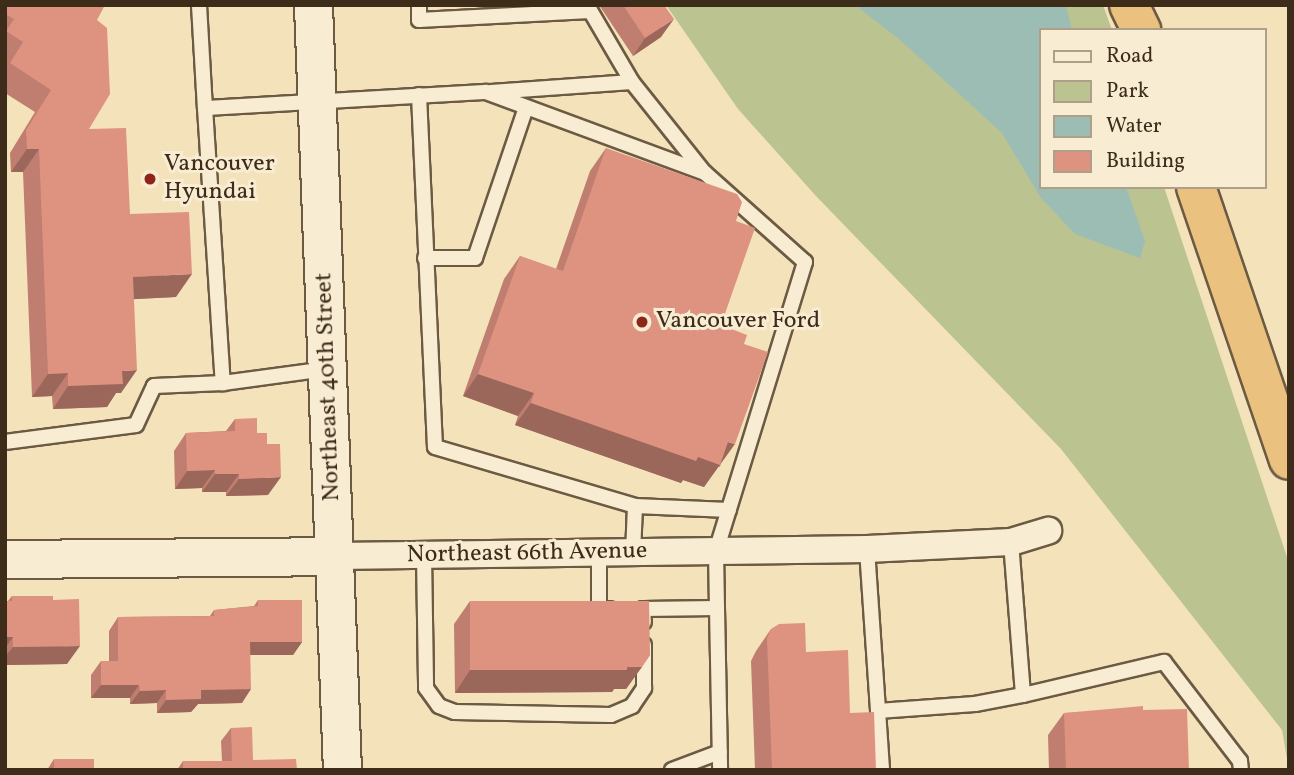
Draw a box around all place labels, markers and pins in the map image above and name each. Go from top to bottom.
place label: Vancouver Hyundai [164,151,275,207]
marker: Vancouver Hyundai [142,171,158,187]
place label: Vancouver Ford [656,308,820,336]
marker: Vancouver Ford [634,314,650,330]

